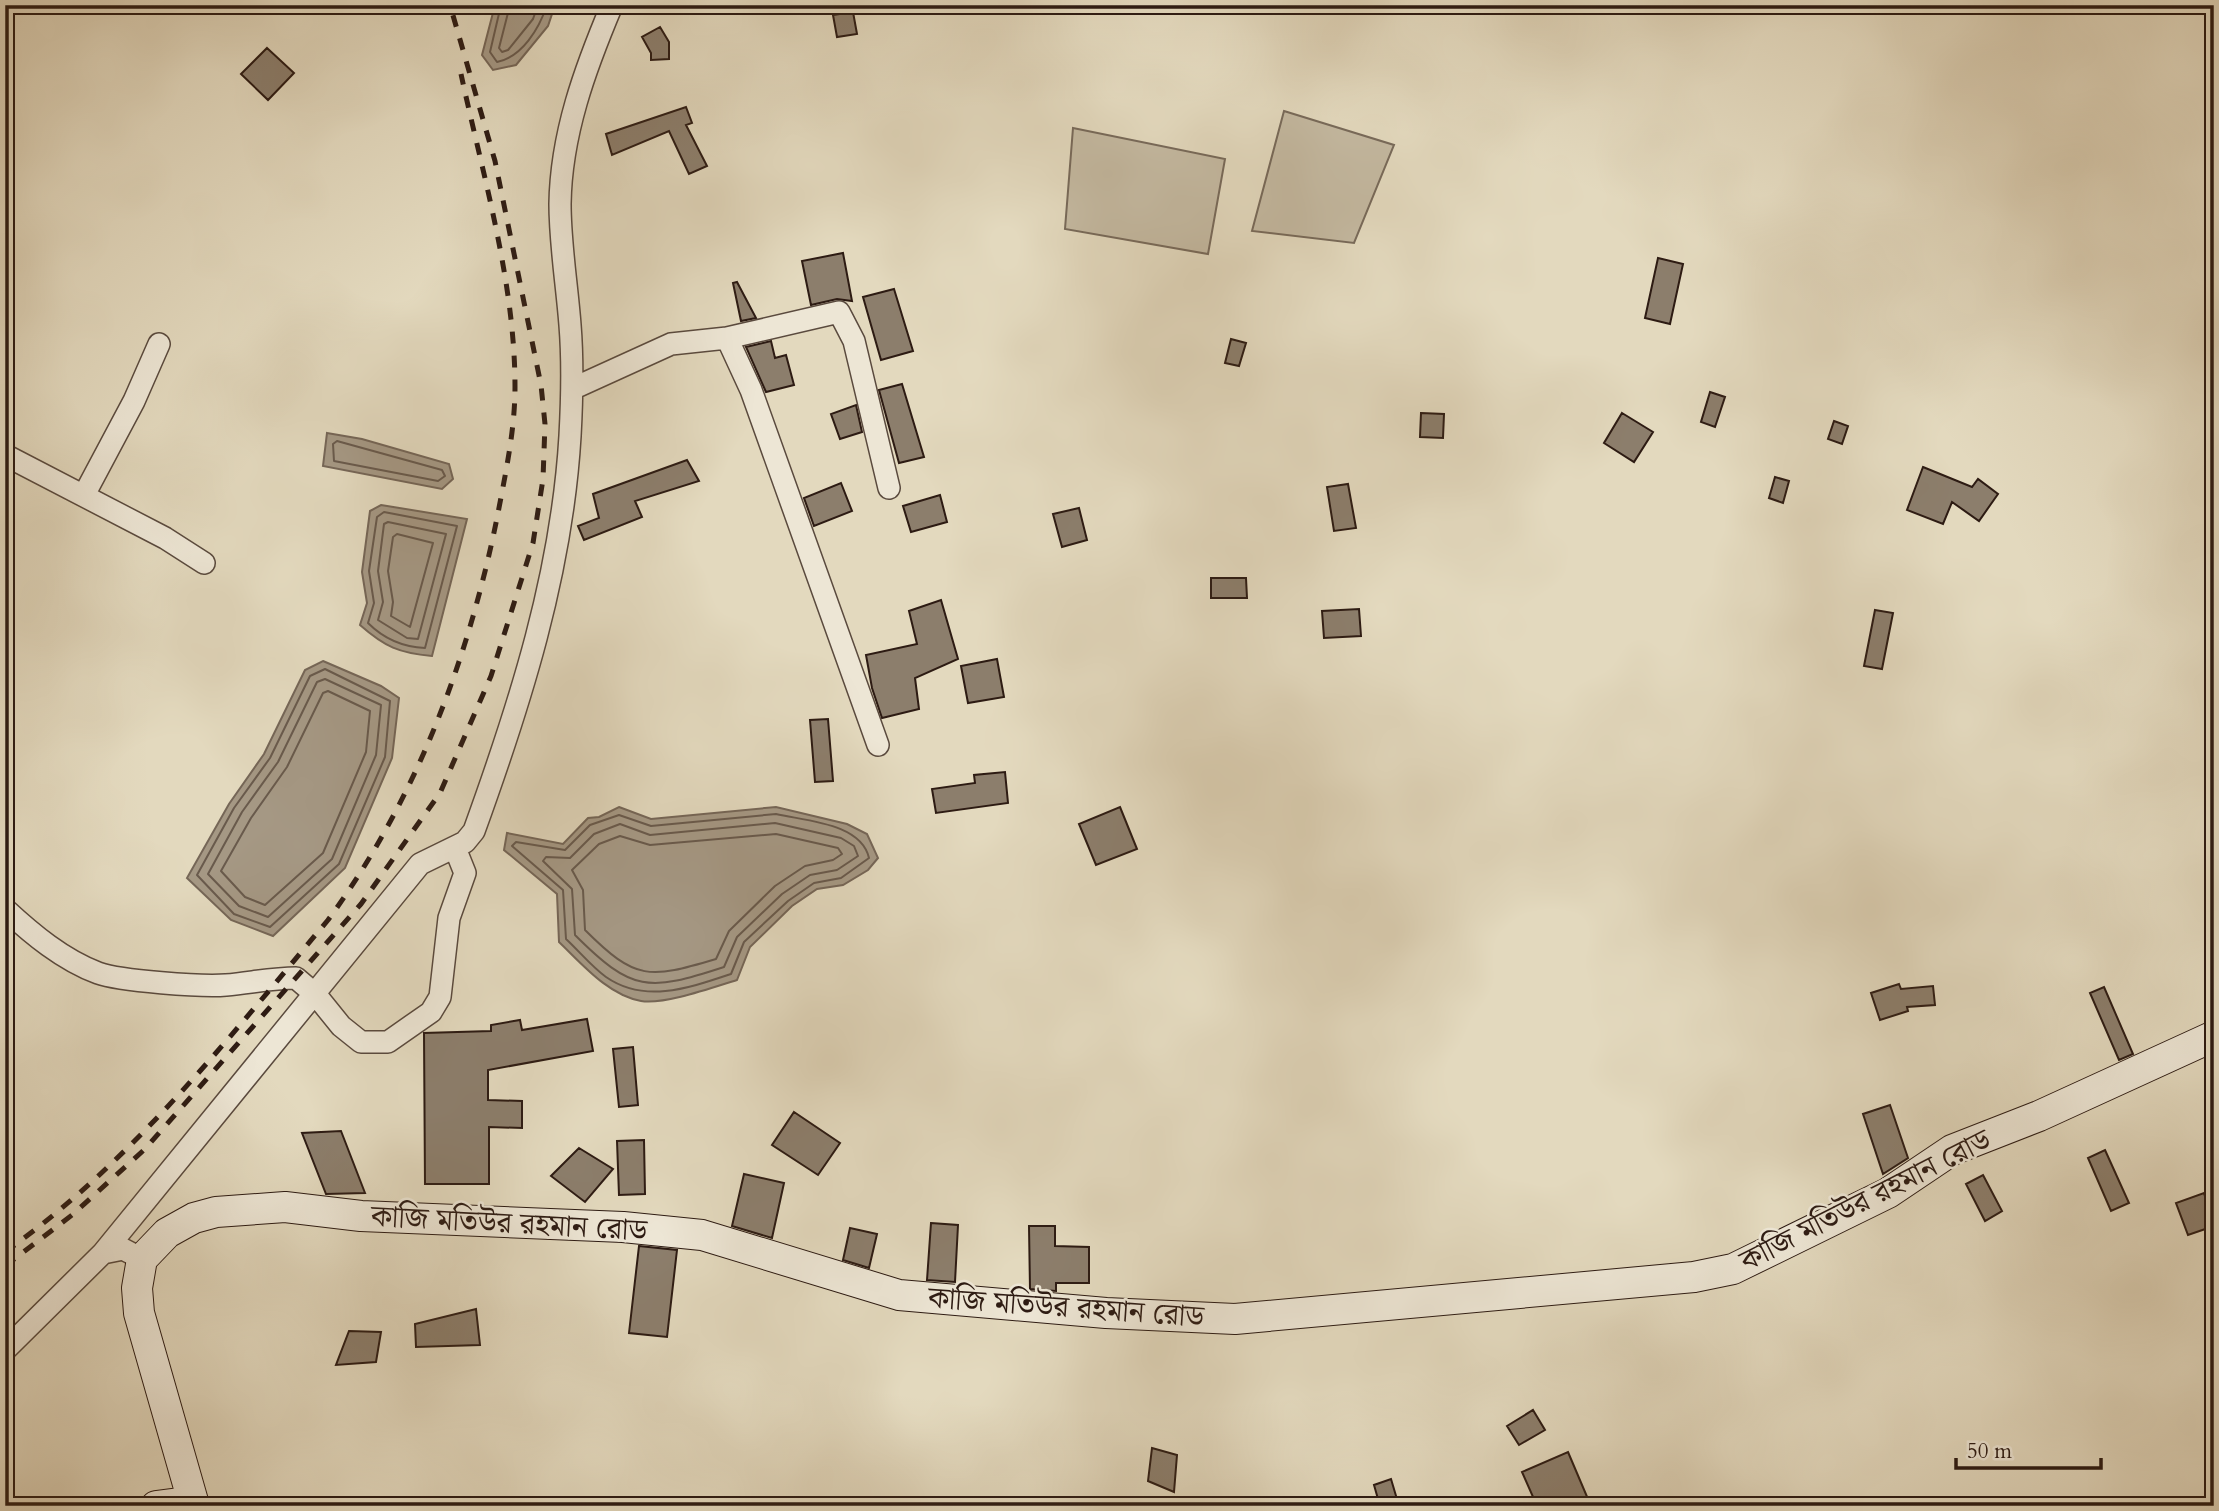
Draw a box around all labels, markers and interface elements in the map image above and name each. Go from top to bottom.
street label: কাজি মতিউর রহমান রোড [1732,1119,1999,1282]
street label: কাজি মতিউর রহমান রোড [369,1196,650,1251]
street label: কাজি মতিউর রহমান রোড [926,1277,1207,1338]
scale bar [1956,1427,2102,1471]
text: 50 m [1967,1437,2012,1466]

